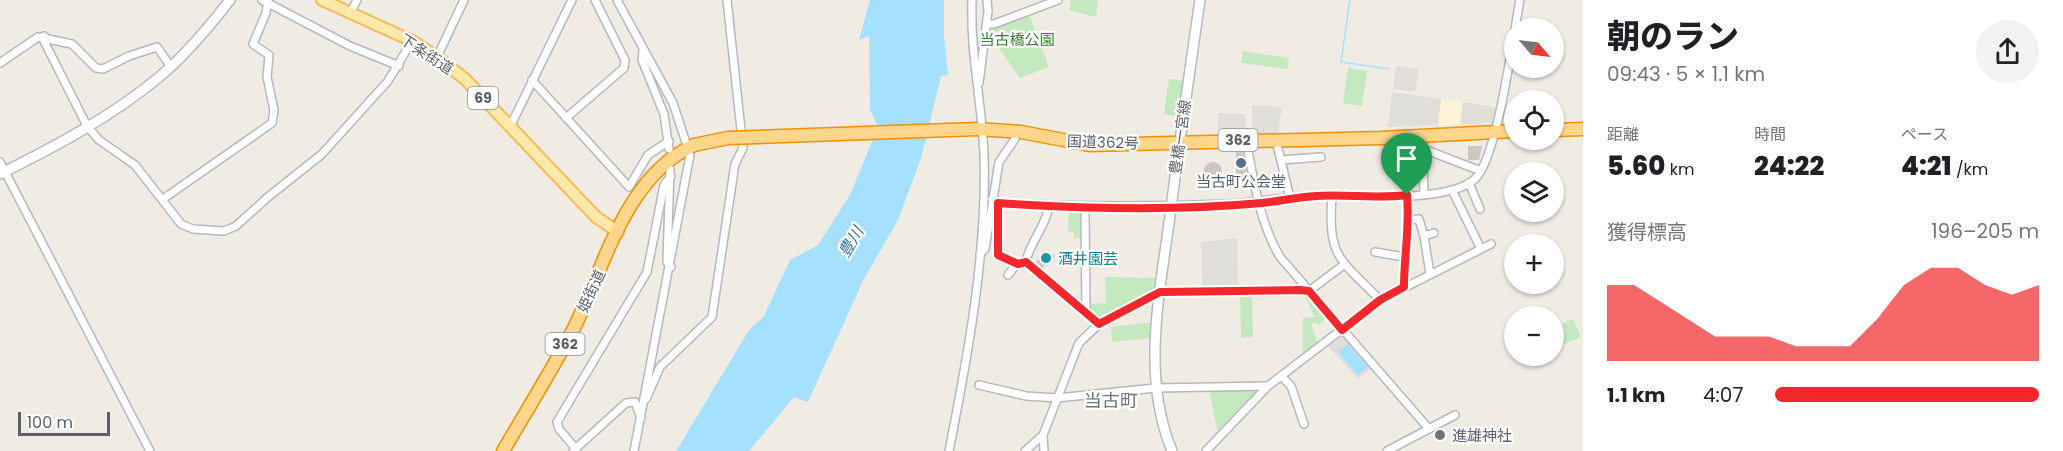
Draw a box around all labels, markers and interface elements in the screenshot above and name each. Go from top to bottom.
text: 朝のラン [1607,13,1739,60]
north arrow [1504,18,1564,78]
map controls [1504,18,1564,366]
button: share [1976,20,2039,83]
street label: 下条街道 [396,29,458,79]
park label: 当古橋公園 [979,29,1055,50]
text: 09:43 · 5 × 1.1 km [1607,60,1765,88]
road number: 69 [468,87,498,109]
button: locate [1504,90,1564,150]
street label: 豊橋一宮線 [1164,98,1196,176]
text: 距離 [1607,123,1639,146]
text: 時間 [1754,123,1786,146]
text: ペース [1901,123,1948,146]
road number: 362 [1218,129,1258,151]
street label: 国道362号 [1067,130,1139,154]
pin [1381,133,1432,195]
icon: arrive [1390,142,1423,175]
text: 5.60 [1607,148,1665,184]
text: 24:22 [1754,148,1824,184]
text: 4:21 [1901,148,1952,184]
marker: 当古町公会堂 [1234,156,1248,170]
text: km [1665,158,1694,181]
text: /km [1952,158,1988,181]
button: layers [1504,162,1564,222]
place label: 当古町公会堂 [1196,171,1286,192]
text: 196–205 m [1931,217,2039,245]
text: 獲得標高 [1607,218,1687,246]
water label: 豊川 [833,221,870,262]
button: + [1504,234,1564,294]
place label: 酒井園芸 [1058,248,1118,269]
marker: 酒井園芸 [1039,251,1053,265]
street label: 姫街道 [572,266,610,316]
button: − [1504,306,1564,366]
road number: 362 [546,333,584,355]
text: 1.1 km [1607,381,1665,409]
text: 4:07 [1703,381,1743,409]
district label: 当古町 [1084,388,1138,413]
scale bar [18,409,110,436]
text: 100 m [27,411,73,434]
place label: 進雄神社 [1452,425,1512,446]
marker: 進雄神社 [1433,428,1447,442]

